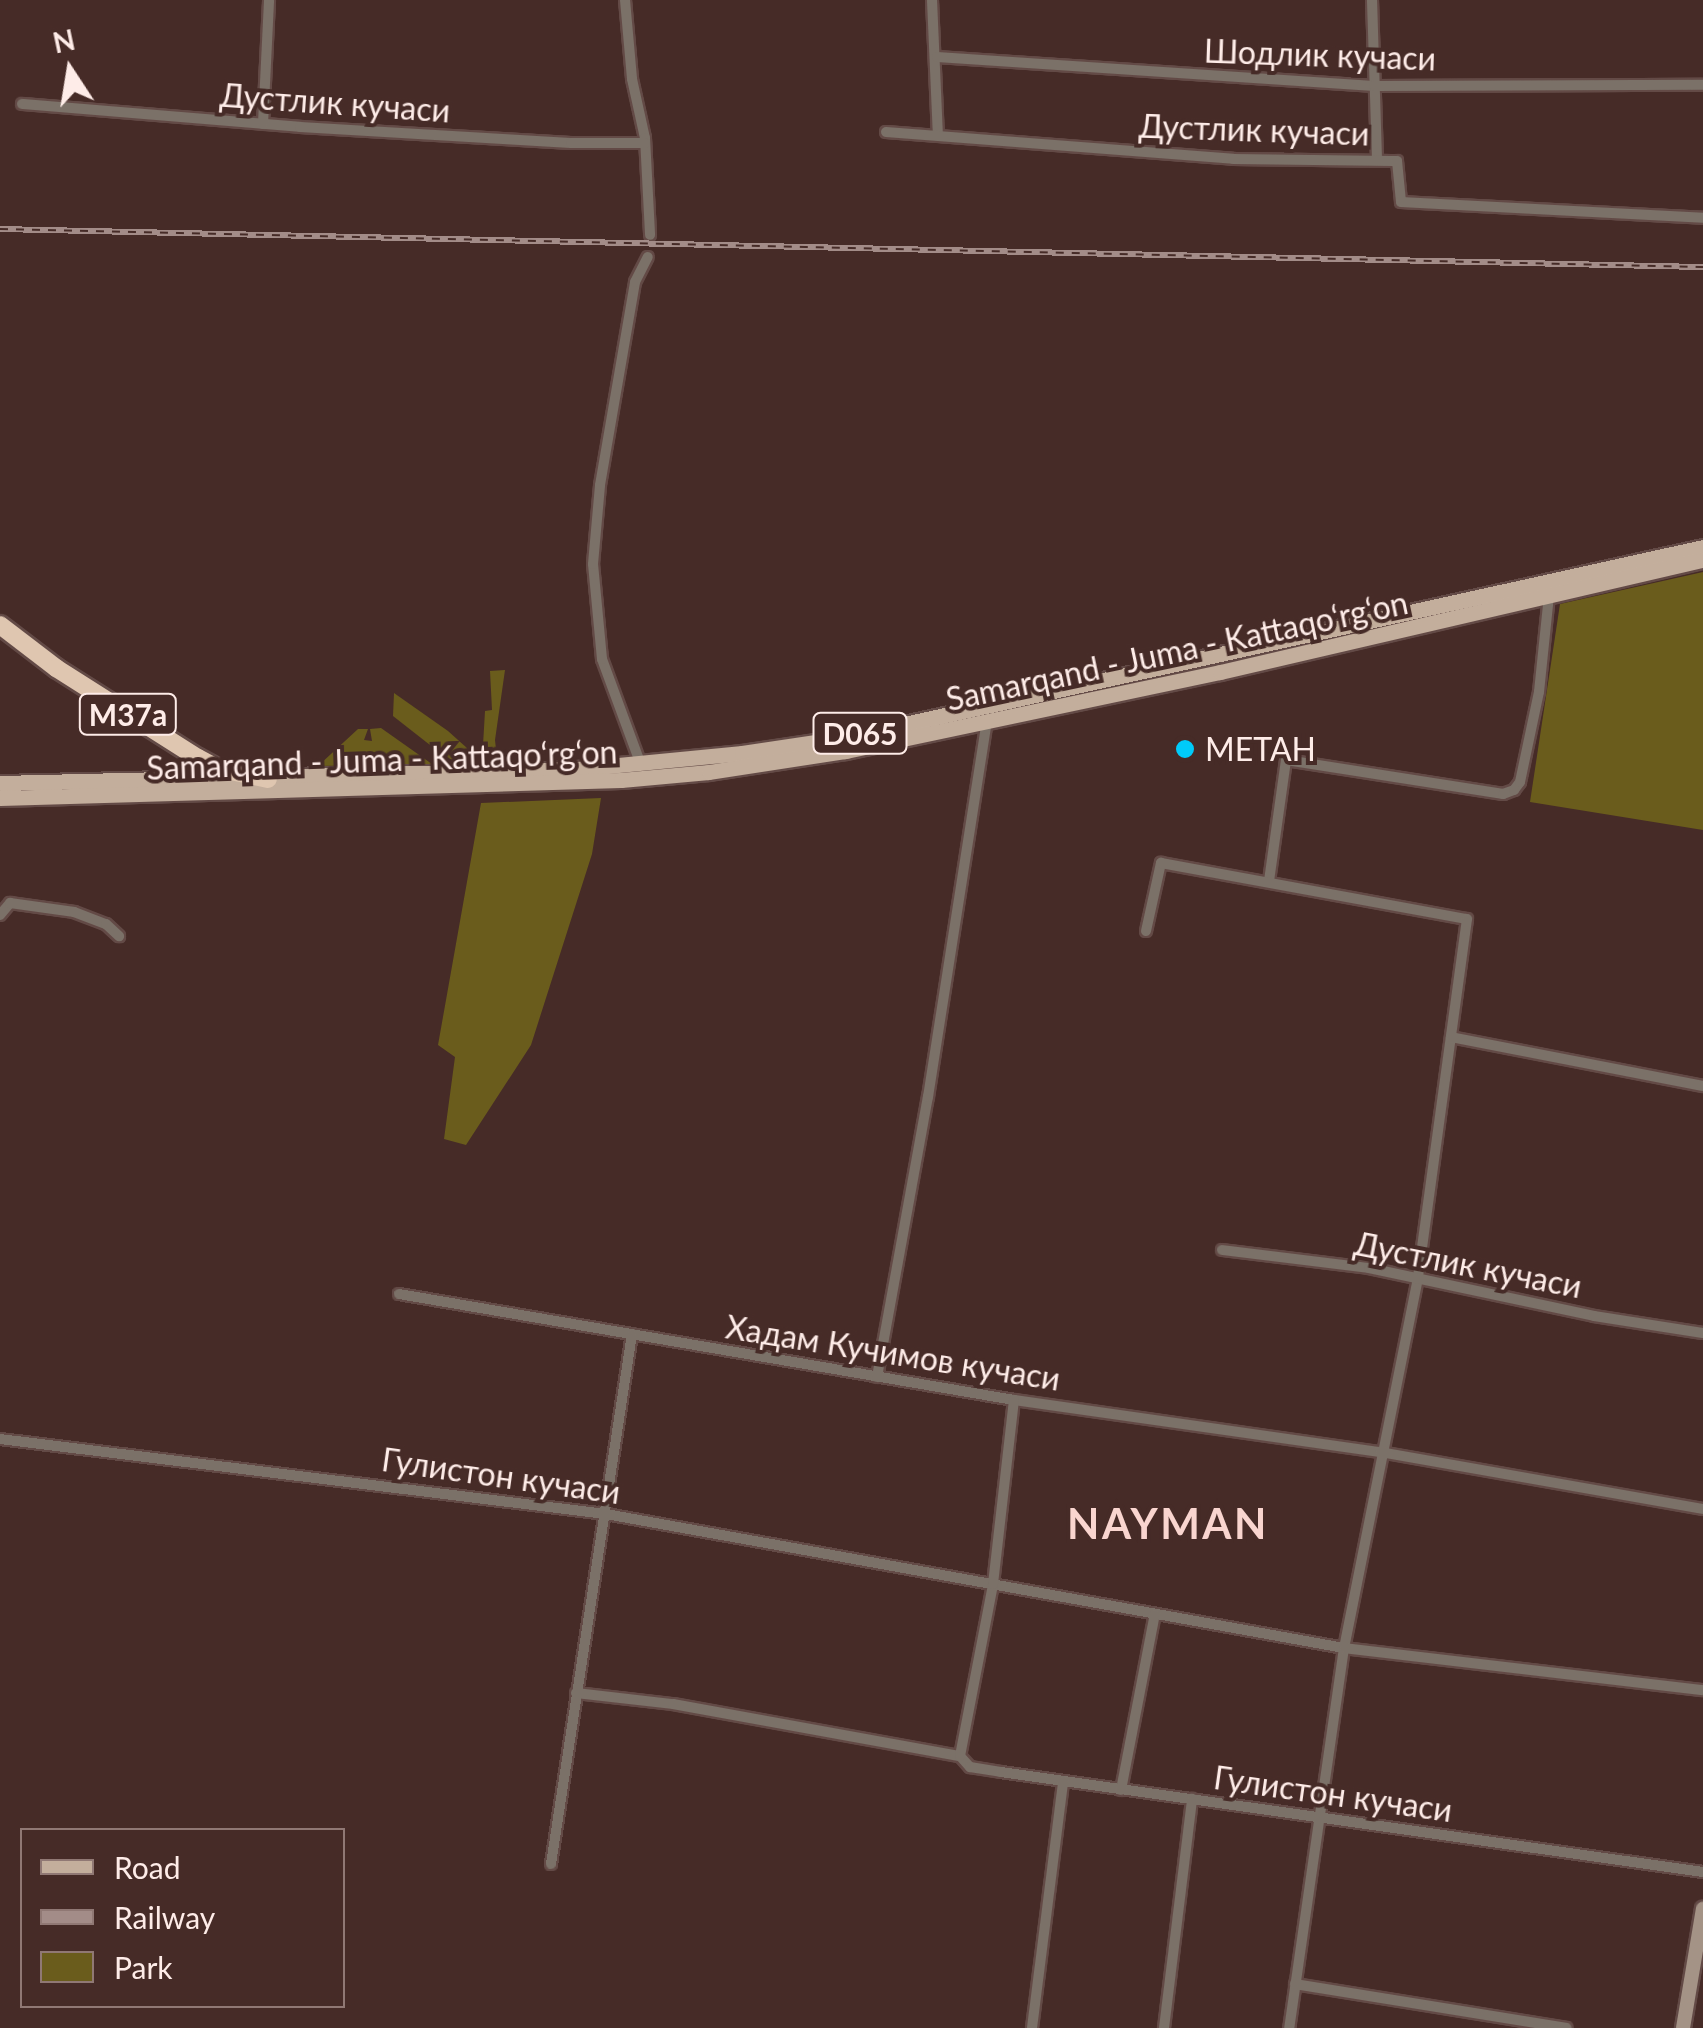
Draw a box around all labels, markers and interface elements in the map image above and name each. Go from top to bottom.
north arrow [20,20,120,120]
text: N [50,22,78,60]
street label: Шодлик кучаси [1203,32,1437,78]
street label: Дустлик кучаси [219,76,451,130]
street label: Дустлик кучаси [1138,107,1370,153]
street label: Samarqand - Juma - Kattaqo‘rg‘on [942,583,1412,719]
road number: M37a [78,689,178,739]
road number: D065 [810,708,910,758]
place label: МЕТАН [1205,730,1316,768]
street label: Samarqand - Juma - Kattaqo‘rg‘on [145,733,619,787]
marker: МЕТАН [1174,738,1196,760]
street label: Дустлик кучаси [1351,1224,1585,1306]
street label: Хадам Кучимов кучаси [723,1308,1063,1398]
street label: Гулистон кучаси [379,1440,623,1512]
district label: NAYMAN [1067,1498,1269,1548]
street label: Гулистон кучаси [1211,1758,1455,1830]
legend [20,1828,345,2008]
text: Road [114,1849,181,1885]
text: Railway [114,1899,215,1935]
text: Park [114,1949,173,1985]

